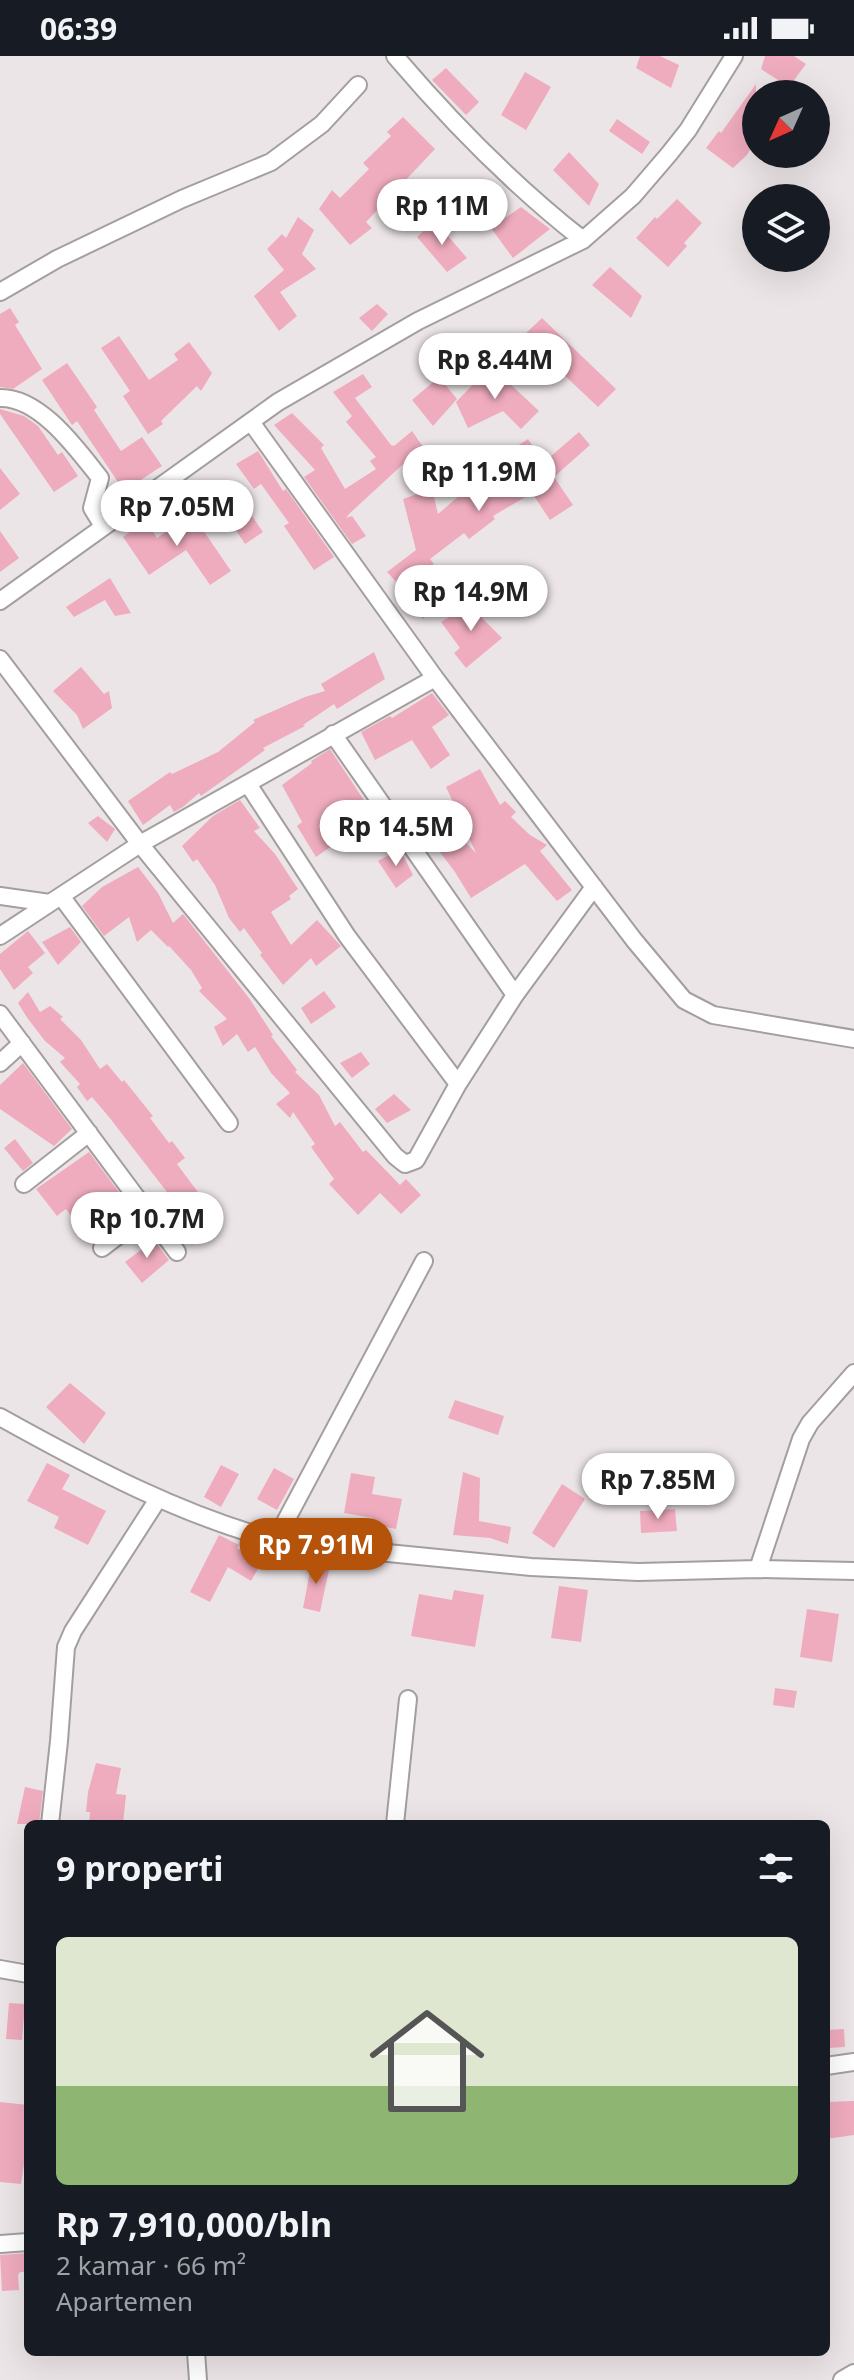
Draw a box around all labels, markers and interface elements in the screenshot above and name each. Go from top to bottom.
text: 06:39 [40,8,117,49]
north arrow [742,80,830,168]
map controls [742,80,830,272]
pin: Rp 11M [377,179,507,247]
button: layers [742,184,830,272]
text: Rp 11M [395,187,489,223]
pin: Rp 8.44M [412,333,578,401]
text: Rp 8.44M [437,341,553,377]
pin: Rp 11.9M [396,445,562,513]
text: Rp 11.9M [421,453,537,489]
pin: Rp 7.05M [94,480,260,548]
text: Rp 7.05M [119,488,235,524]
pin: Rp 14.9M [388,565,554,633]
text: Rp 14.9M [413,573,529,609]
pin: Rp 14.5M [313,800,479,868]
text: Rp 14.5M [338,808,454,844]
pin: Rp 10.7M [64,1192,230,1260]
text: Rp 10.7M [89,1200,205,1236]
pin: Rp 7.85M [575,1453,741,1521]
text: Rp 7.85M [600,1461,716,1497]
pin: Rp 7.91M [233,1518,399,1586]
text: Rp 7.91M [258,1526,374,1562]
text: 9 properti [56,1845,223,1891]
icon: filters [754,1846,798,1890]
icon: home [355,1989,499,2133]
text: Rp 7,910,000/bln [56,2201,332,2247]
text: 2 kamar · 66 m² [56,2247,246,2283]
text: Apartemen [56,2283,193,2319]

